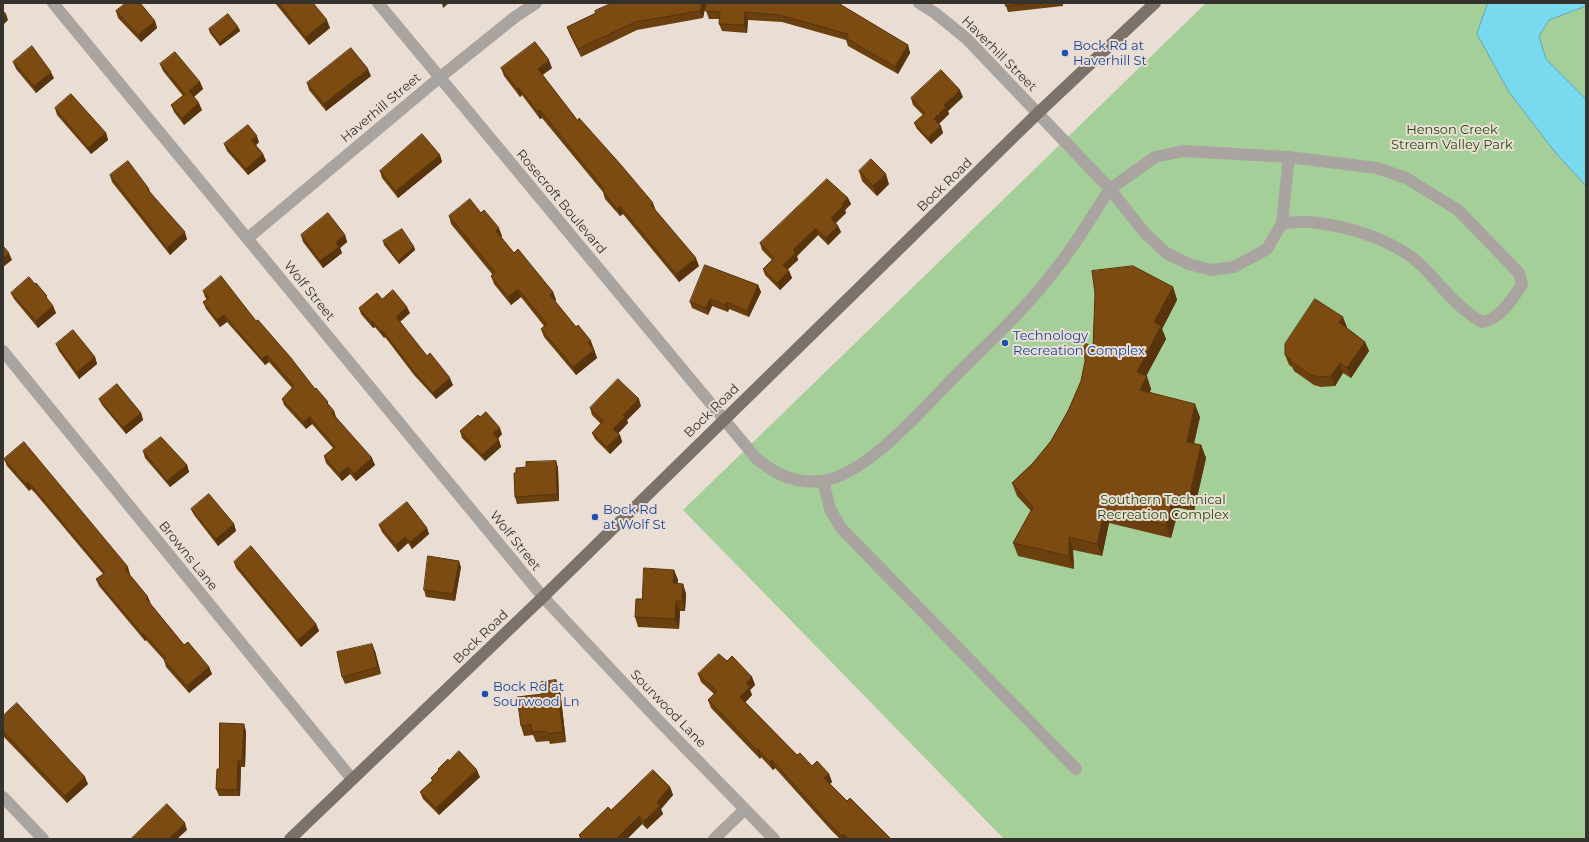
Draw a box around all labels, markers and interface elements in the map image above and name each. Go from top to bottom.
street label: Haverhill Street [958,13,1040,95]
place label: Bock Rd at Haverhill St [1073,38,1147,69]
marker: Bock Rd at Haverhill St [1060,48,1070,58]
street label: Haverhill Street [338,70,424,146]
park label: Henson Creek Stream Valley Park [1391,122,1513,153]
street label: Rosecroft Boulevard [513,147,609,257]
street label: Bock Road [914,155,976,215]
street label: Wolf Street [280,258,338,324]
place label: Technology Recreation Complex [1013,328,1145,359]
marker: Technology Recreation Complex [1000,338,1010,348]
street label: Bock Road [681,381,743,441]
park label: Southern Technical Recreation Complex [1097,492,1229,523]
place label: Bock Rd at Wolf St [603,502,666,533]
street label: Wolf Street [486,508,544,574]
marker: Bock Rd at Wolf St [590,512,600,522]
street label: Browns Lane [155,518,221,594]
street label: Bock Road [450,607,512,667]
street label: Sourwood Lane [627,667,709,751]
place label: Bock Rd at Sourwood Ln [493,679,579,710]
marker: Bock Rd at Sourwood Ln [480,689,490,699]

